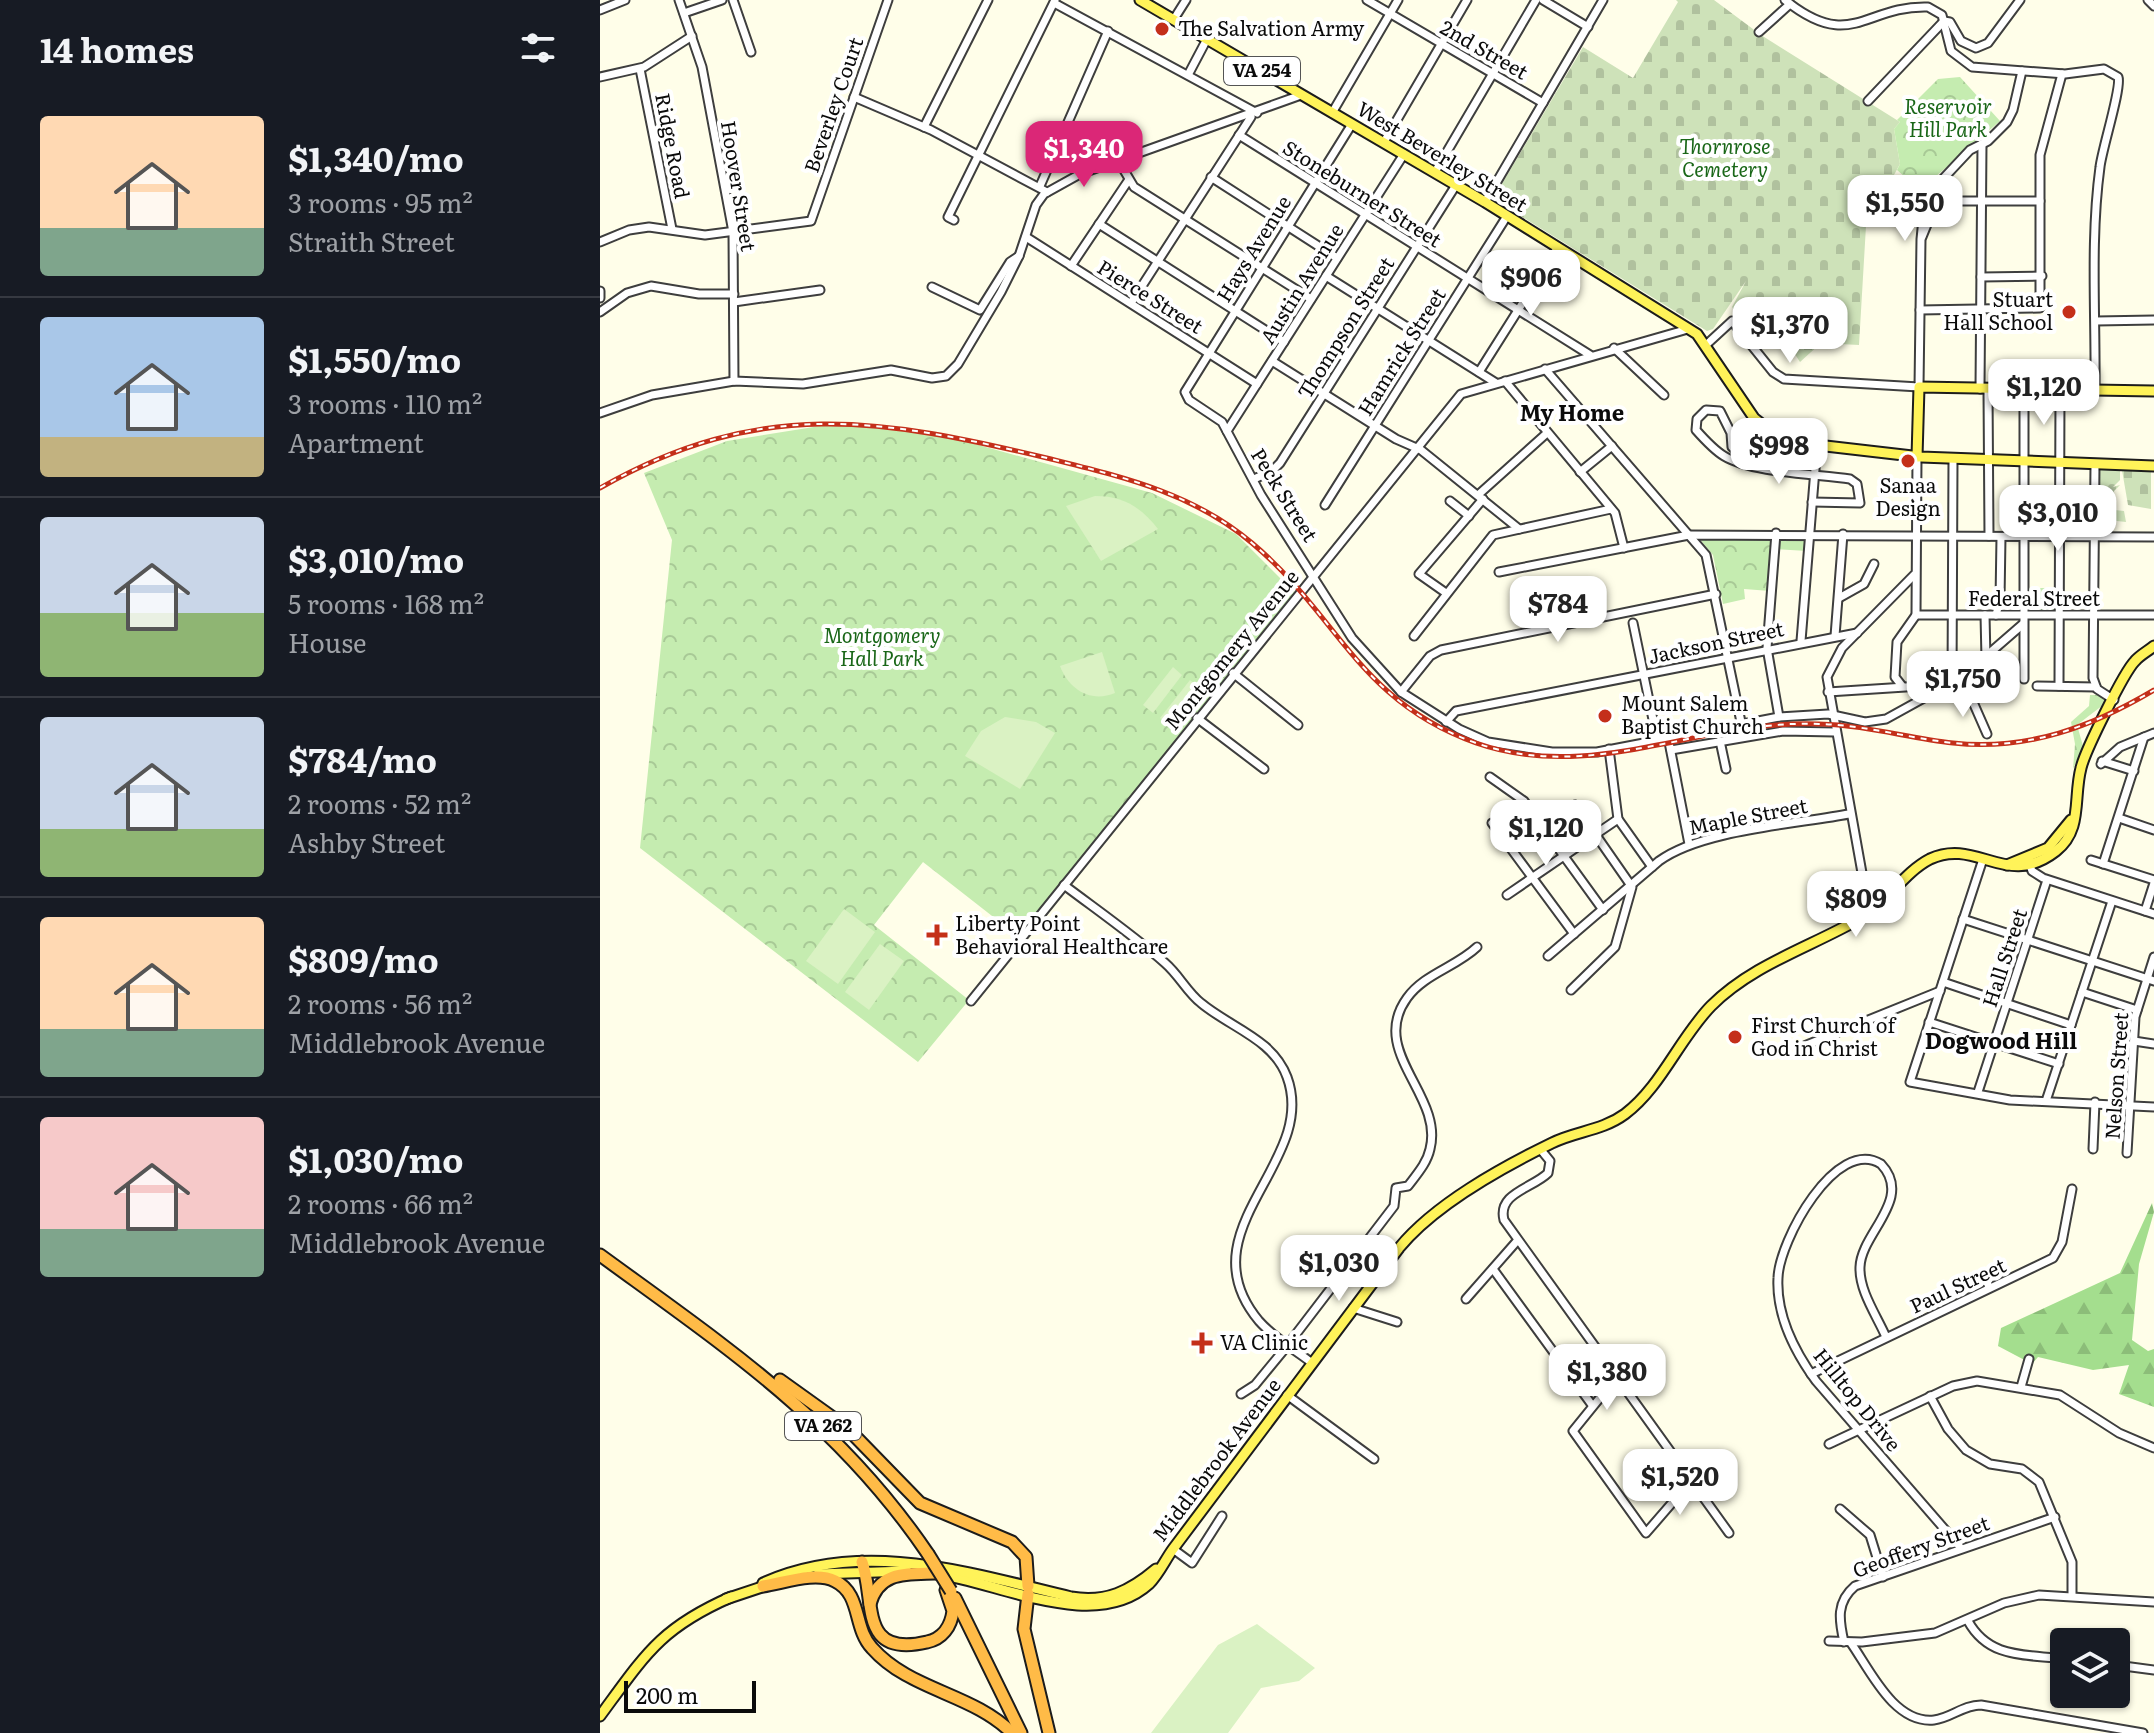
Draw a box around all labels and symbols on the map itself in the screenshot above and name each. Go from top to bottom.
street label: 2nd Street [1436,11,1534,85]
place label: The Salvation Army [1178,12,1365,42]
marker: The Salvation Army [1153,20,1171,38]
street label: Beverley Court [795,32,869,176]
road number: VA 254 [1224,57,1300,85]
street label: Ridge Road [649,90,699,201]
park label: Reservoir Hill Park [1904,90,1992,143]
street label: West Beverley Street [1352,92,1534,218]
street label: Hoover Street [715,118,765,253]
pin: $1,340 [1019,121,1149,189]
park label: Thornrose Cemetery [1679,130,1771,183]
street label: Stoneburner Street [1278,131,1448,253]
pin: $1,550 [1840,175,1970,243]
street label: Hays Avenue [1208,189,1297,307]
street label: Austin Avenue [1251,217,1349,349]
street label: Thompson Street [1289,250,1400,404]
pin: $906 [1484,250,1578,318]
street label: Pierce Street [1092,251,1210,340]
street label: Hamrick Street [1349,281,1452,421]
place label: Stuart Hall School [1943,283,2053,336]
pin: $1,370 [1725,297,1855,365]
marker: Stuart Hall School [2060,303,2078,321]
pin: $1,120 [1979,359,2109,427]
district label: My Home [1520,395,1624,428]
pin: $998 [1732,418,1826,486]
street label: Peck Street [1245,441,1326,547]
marker: Sanaa Design [1899,452,1917,470]
place label: Sanaa Design [1875,469,1941,522]
pin: $3,010 [1993,485,2123,553]
street label: Montgomery Avenue [1156,562,1305,735]
pin: $784 [1511,576,1605,644]
street label: Federal Street [1968,582,2100,612]
street label: Jackson Street [1645,612,1786,670]
park label: Montgomery Hall Park [823,619,941,672]
pin: $1,750 [1898,651,2028,719]
place label: Mount Salem Baptist Church [1621,687,1764,740]
marker: Mount Salem Baptist Church [1596,707,1614,725]
street label: Maple Street [1686,789,1810,841]
pin: $1,120 [1481,800,1611,868]
pin: $809 [1809,871,1903,939]
street label: Hall Street [1973,904,2033,1011]
place label: Liberty Point Behavioral Healthcare [955,907,1168,960]
marker: Liberty Point Behavioral Healthcare [926,924,948,946]
place label: First Church of God in Christ [1751,1009,1897,1062]
street label: Nelson Street [2096,1011,2134,1141]
district label: Dogwood Hill [1925,1023,2077,1056]
marker: First Church of God in Christ [1726,1028,1744,1046]
pin: $1,030 [1274,1235,1404,1303]
street label: Paul Street [1904,1249,2010,1320]
place label: VA Clinic [1220,1326,1308,1356]
marker: VA Clinic [1191,1332,1213,1354]
street label: Hilltop Drive [1808,1341,1910,1457]
pin: $1,380 [1542,1344,1672,1412]
street label: Middlebrook Avenue [1144,1371,1287,1547]
road number: VA 262 [785,1412,861,1440]
pin: $1,520 [1615,1449,1745,1517]
street label: Geoffery Street [1848,1506,1993,1584]
scale bar [624,1677,756,1713]

